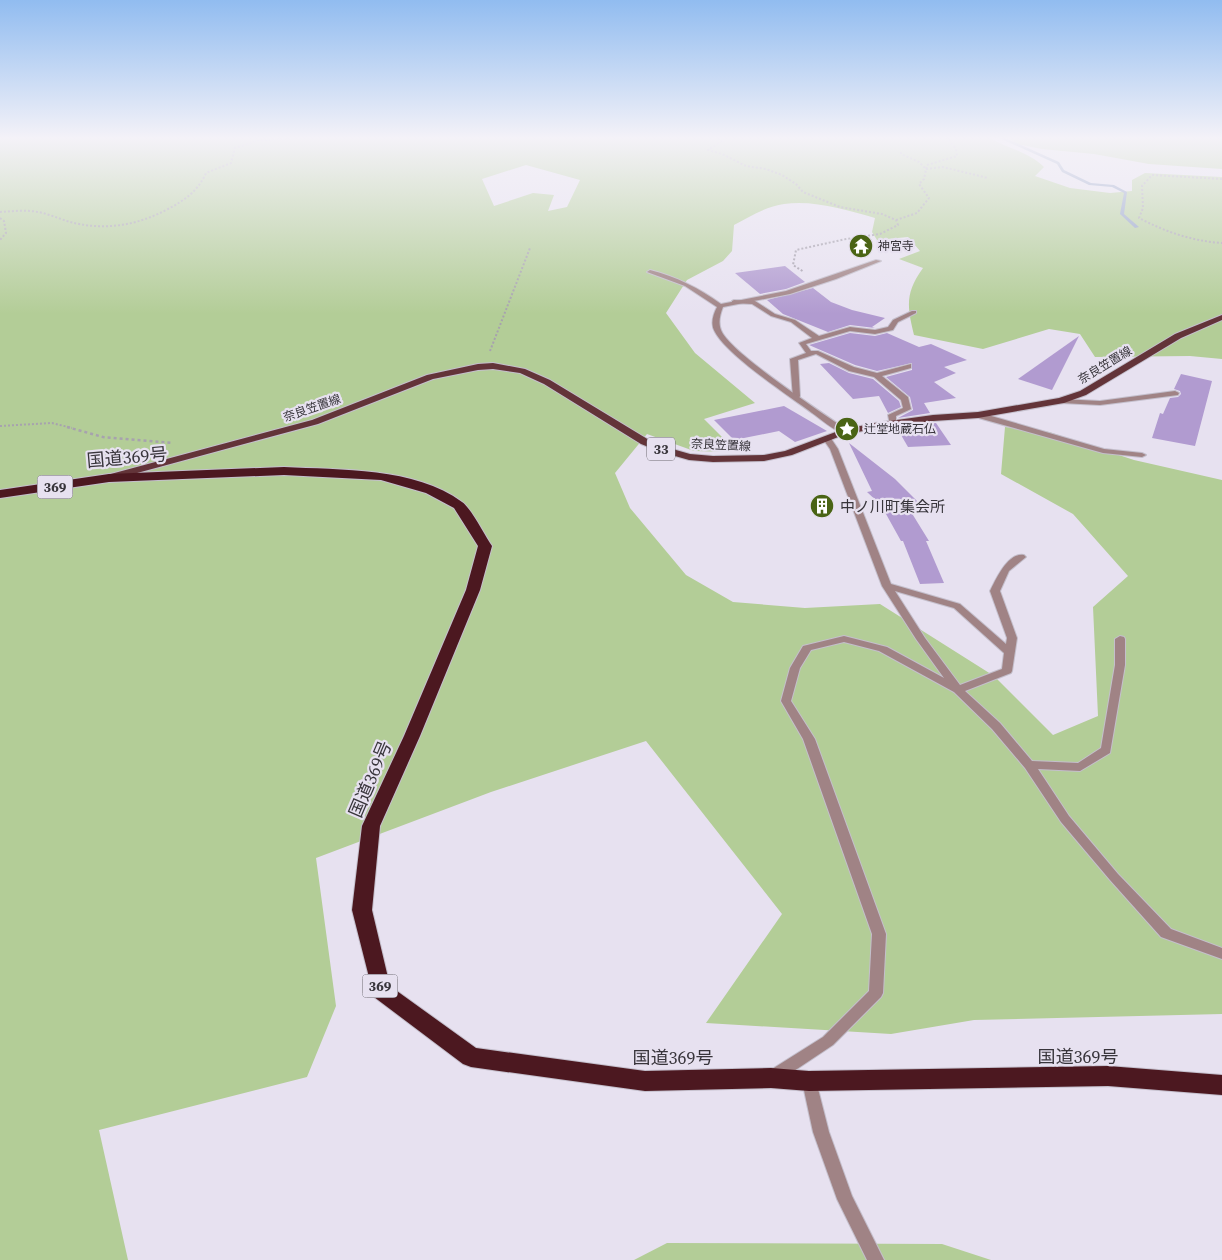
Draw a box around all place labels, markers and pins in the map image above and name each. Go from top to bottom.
temple icon: 神宮寺 [848,233,874,259]
place label: 神宮寺 [878,238,914,254]
place icon: 辻堂地蔵石仏 [834,416,860,442]
place label: 辻堂地蔵石仏 [864,421,936,437]
building icon: 中ノ川町集会所 [809,493,835,519]
place label: 中ノ川町集会所 [840,496,945,517]

